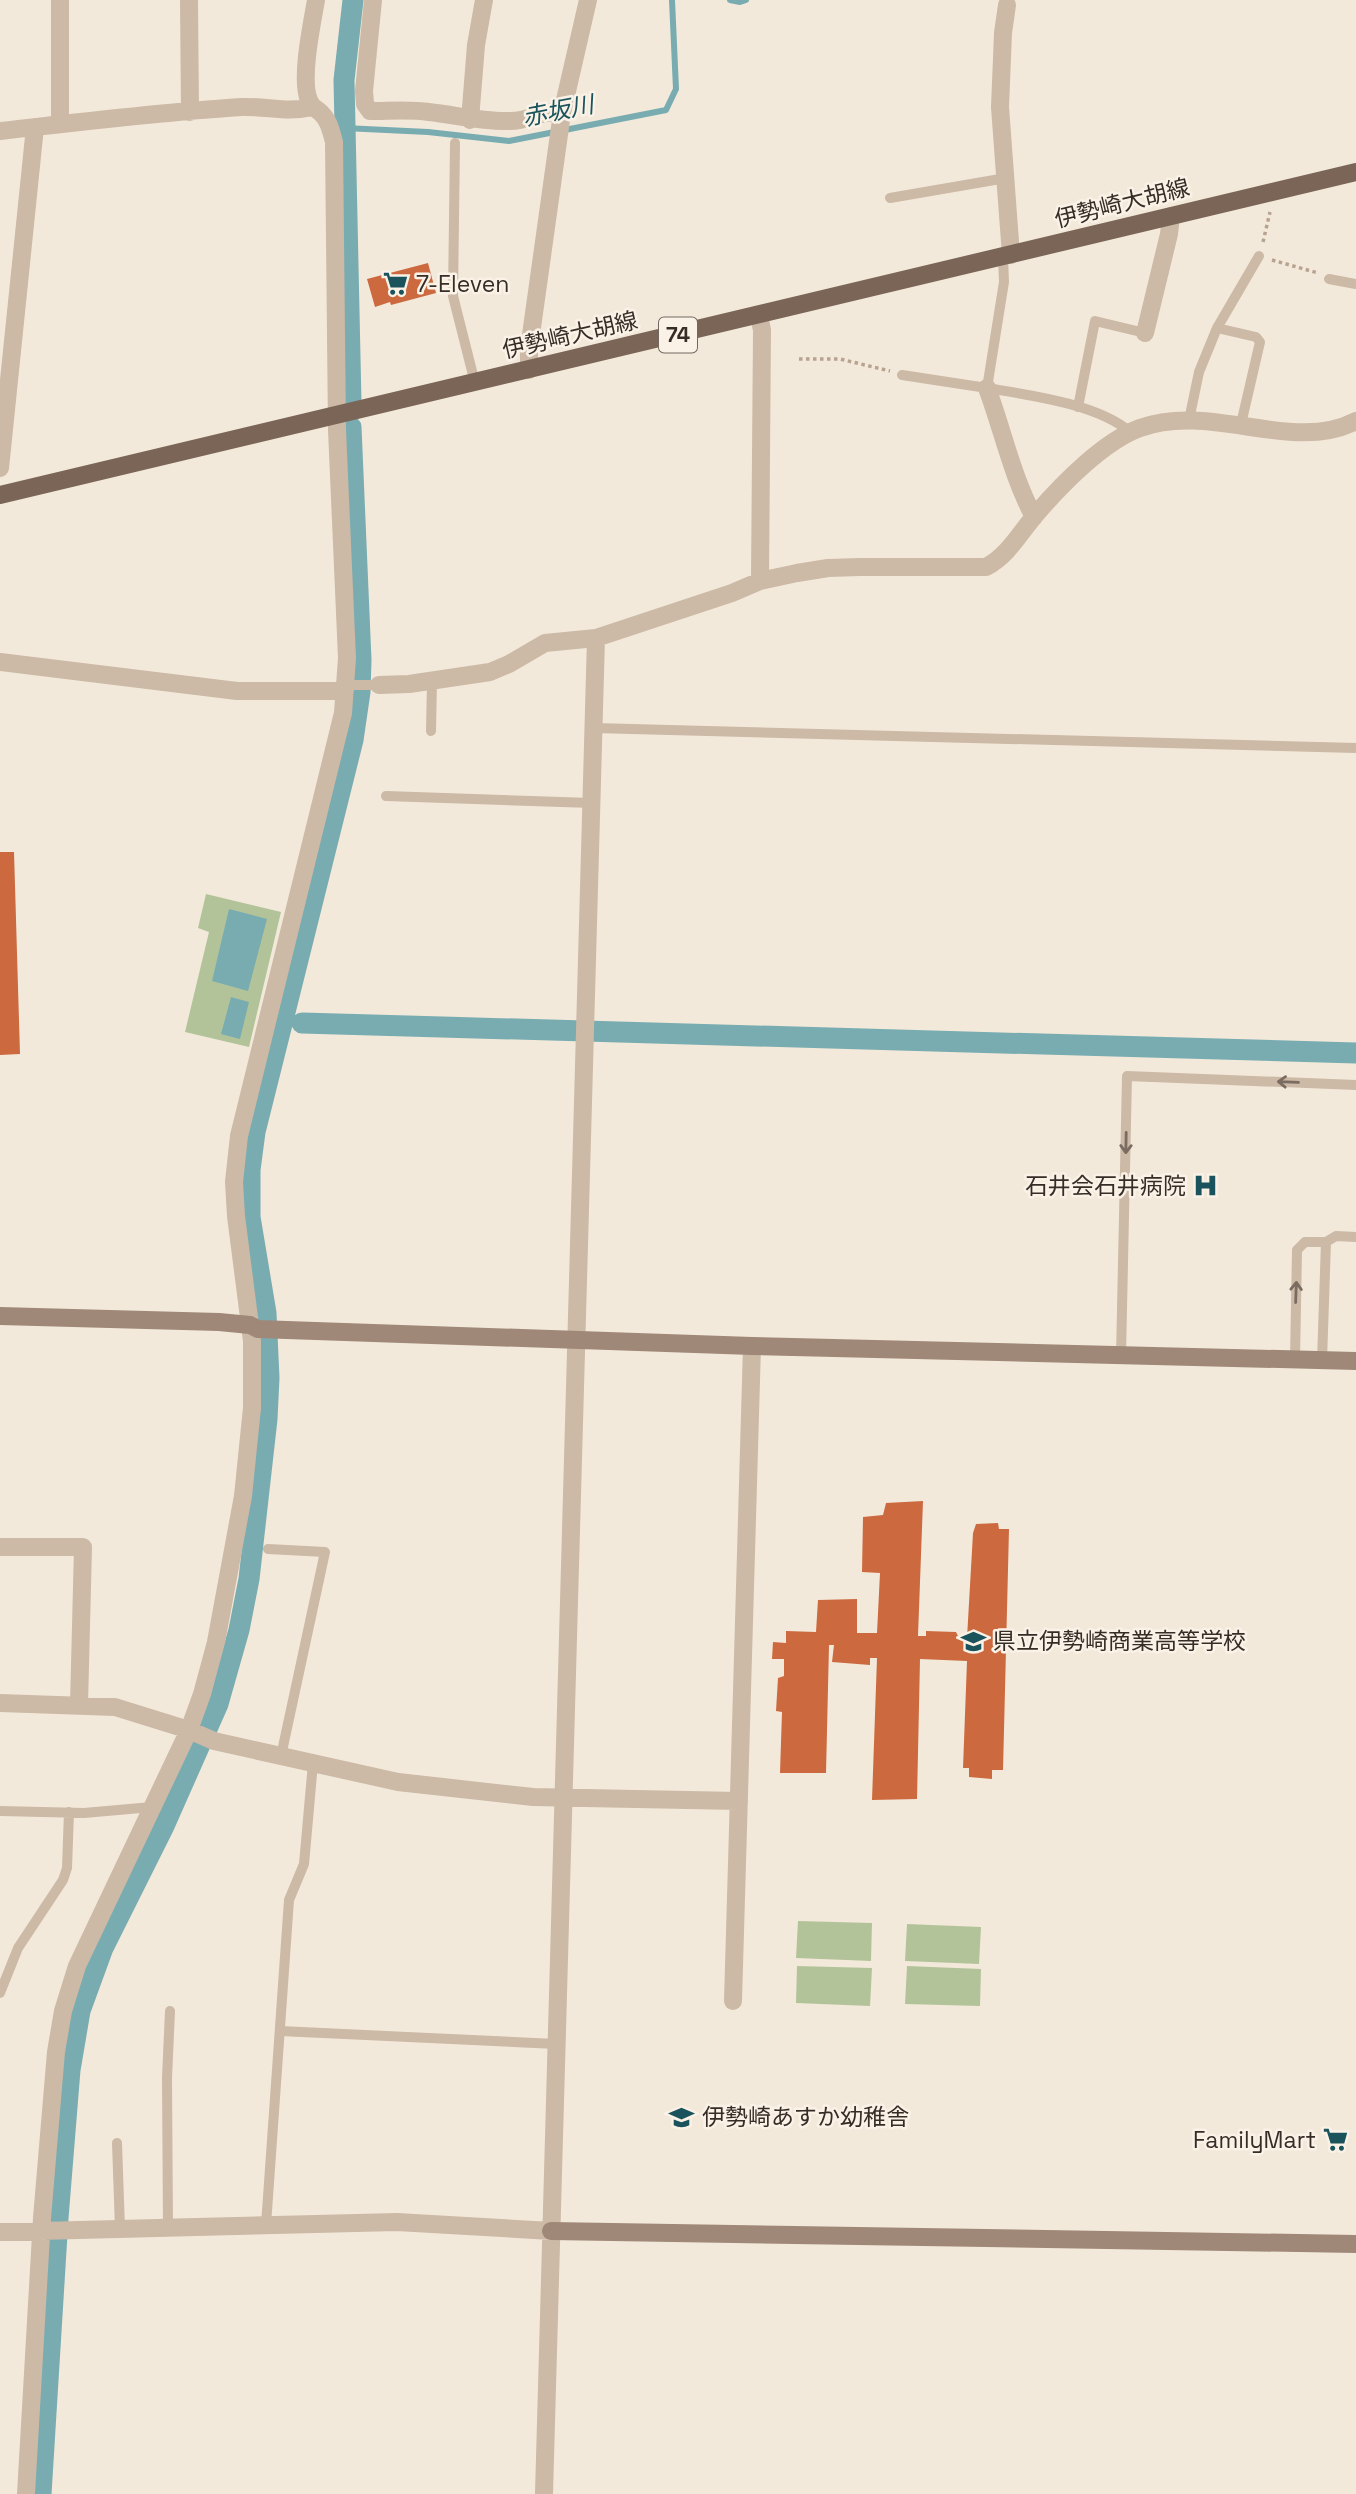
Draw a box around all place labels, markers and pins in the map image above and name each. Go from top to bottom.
place label: 7-Eleven [416,269,509,299]
supermarket icon: 7-Eleven [382,270,410,298]
place label: 石井会石井病院 [1025,1171,1186,1201]
hospital icon: 石井会石井病院 [1192,1172,1220,1200]
place label: 県立伊勢崎商業高等学校 [993,1626,1246,1656]
school or university icon: 県立伊勢崎商業高等学校 [959,1627,987,1655]
place label: 伊勢崎あすか幼稚舎 [702,2102,909,2132]
school or university icon: 伊勢崎あすか幼稚舎 [668,2103,696,2131]
place label: FamilyMart [1193,2125,1316,2155]
supermarket icon: FamilyMart [1322,2126,1350,2154]

